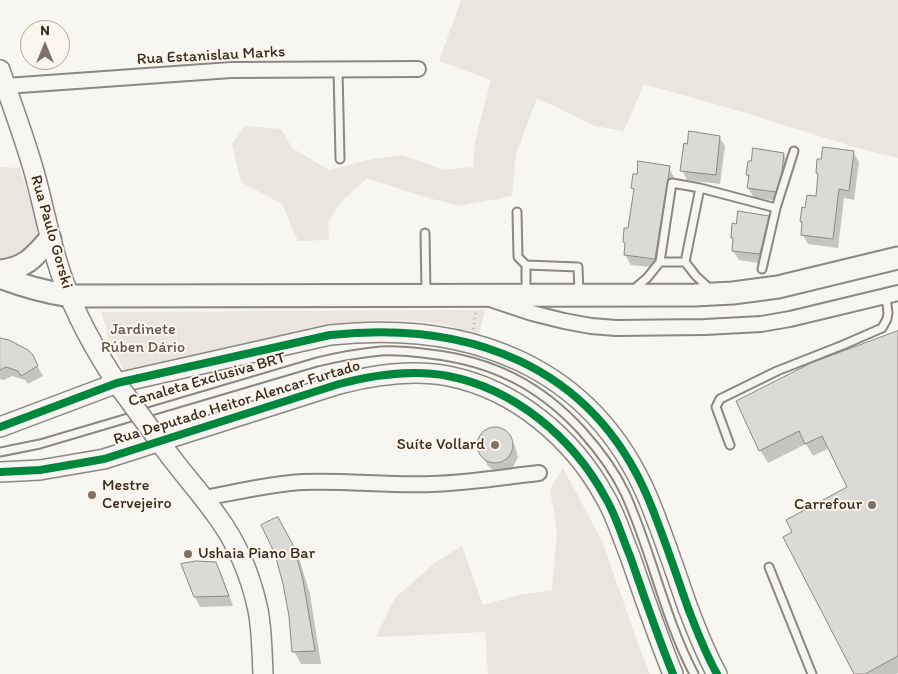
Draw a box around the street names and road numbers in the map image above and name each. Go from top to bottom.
street label: Rua Estanislau Marks [136,43,286,69]
street label: Rua Paulo Gorski [26,173,76,291]
street label: Canaleta Exclusiva BRT [126,348,288,412]
street label: Rua Deputado Heitor Alencar Furtado [111,356,363,450]

